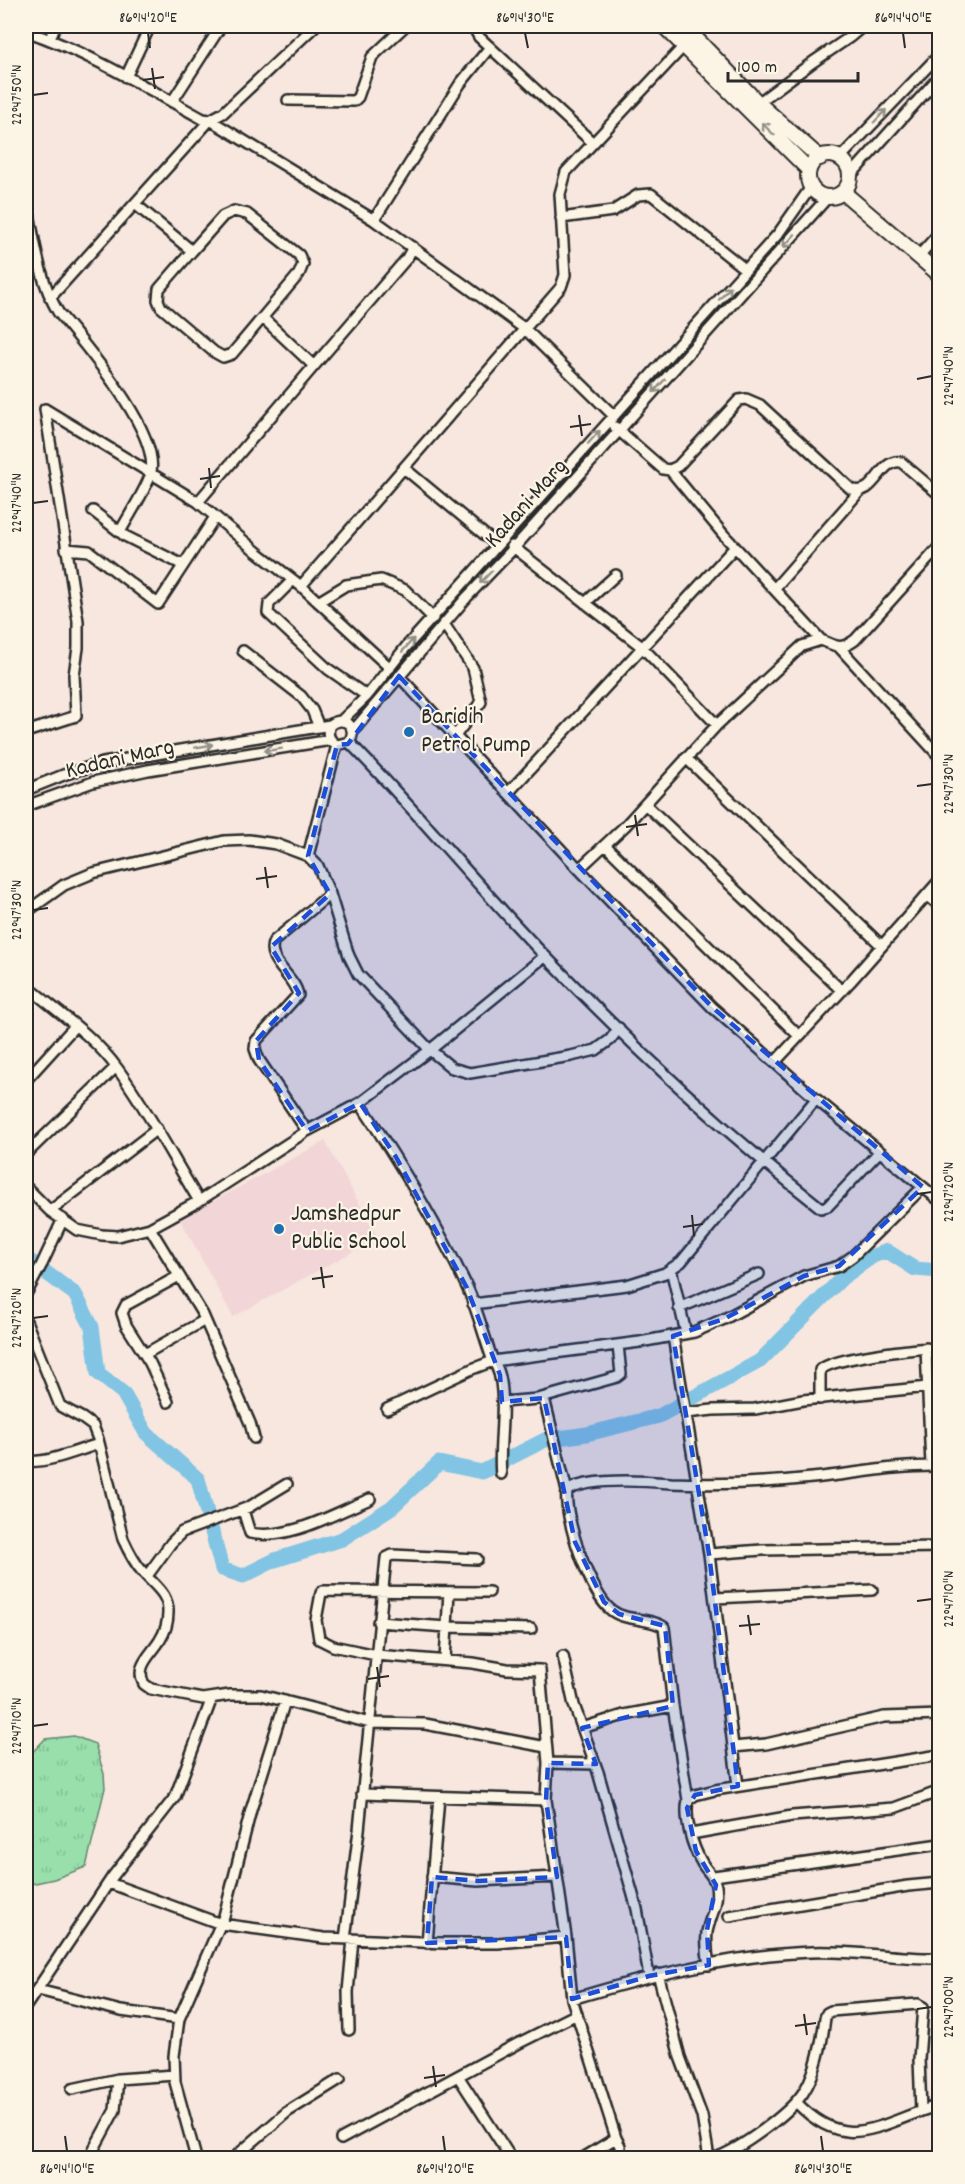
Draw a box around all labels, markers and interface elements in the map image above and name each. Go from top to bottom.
text: 86°14'20"E [119,8,177,30]
text: 86°14'30"E [496,8,554,30]
text: 86°14'40"E [874,8,932,30]
scale bar [728,45,858,83]
text: 100 m [737,56,777,81]
text: 22°47'50"N [7,65,29,125]
one-way arrow [873,109,887,124]
one-way arrow [760,122,775,137]
one-way arrow [782,233,796,248]
one-way arrow [718,286,732,301]
text: 22°47'40"N [939,346,961,406]
one-way arrow [652,379,666,394]
one-way arrow [587,430,601,445]
street label: Kadani Marg [477,452,577,556]
text: 22°47'40"N [7,473,29,533]
one-way arrow [479,570,493,585]
one-way arrow [401,638,415,653]
place label: Baridih Petrol Pump [421,701,531,763]
marker: Baridih Petrol Pump [402,725,416,739]
street label: Kadani Marg [62,731,178,789]
one-way arrow [194,741,214,752]
one-way arrow [264,745,283,756]
text: 22°47'30"N [939,754,961,814]
text: 22°47'30"N [7,880,29,940]
text: 22°47'20"N [939,1162,961,1222]
place label: Jamshedpur Public School [291,1198,406,1260]
marker: Jamshedpur Public School [272,1222,286,1236]
text: 22°47'20"N [7,1288,29,1348]
text: 22°47'10"N [939,1570,961,1628]
text: 22°47'10"N [7,1697,29,1755]
text: 22°47'00"N [939,1976,961,2038]
text: 86°14'10"E [40,2159,94,2181]
text: 86°14'20"E [416,2159,474,2181]
text: 86°14'30"E [794,2159,852,2181]

